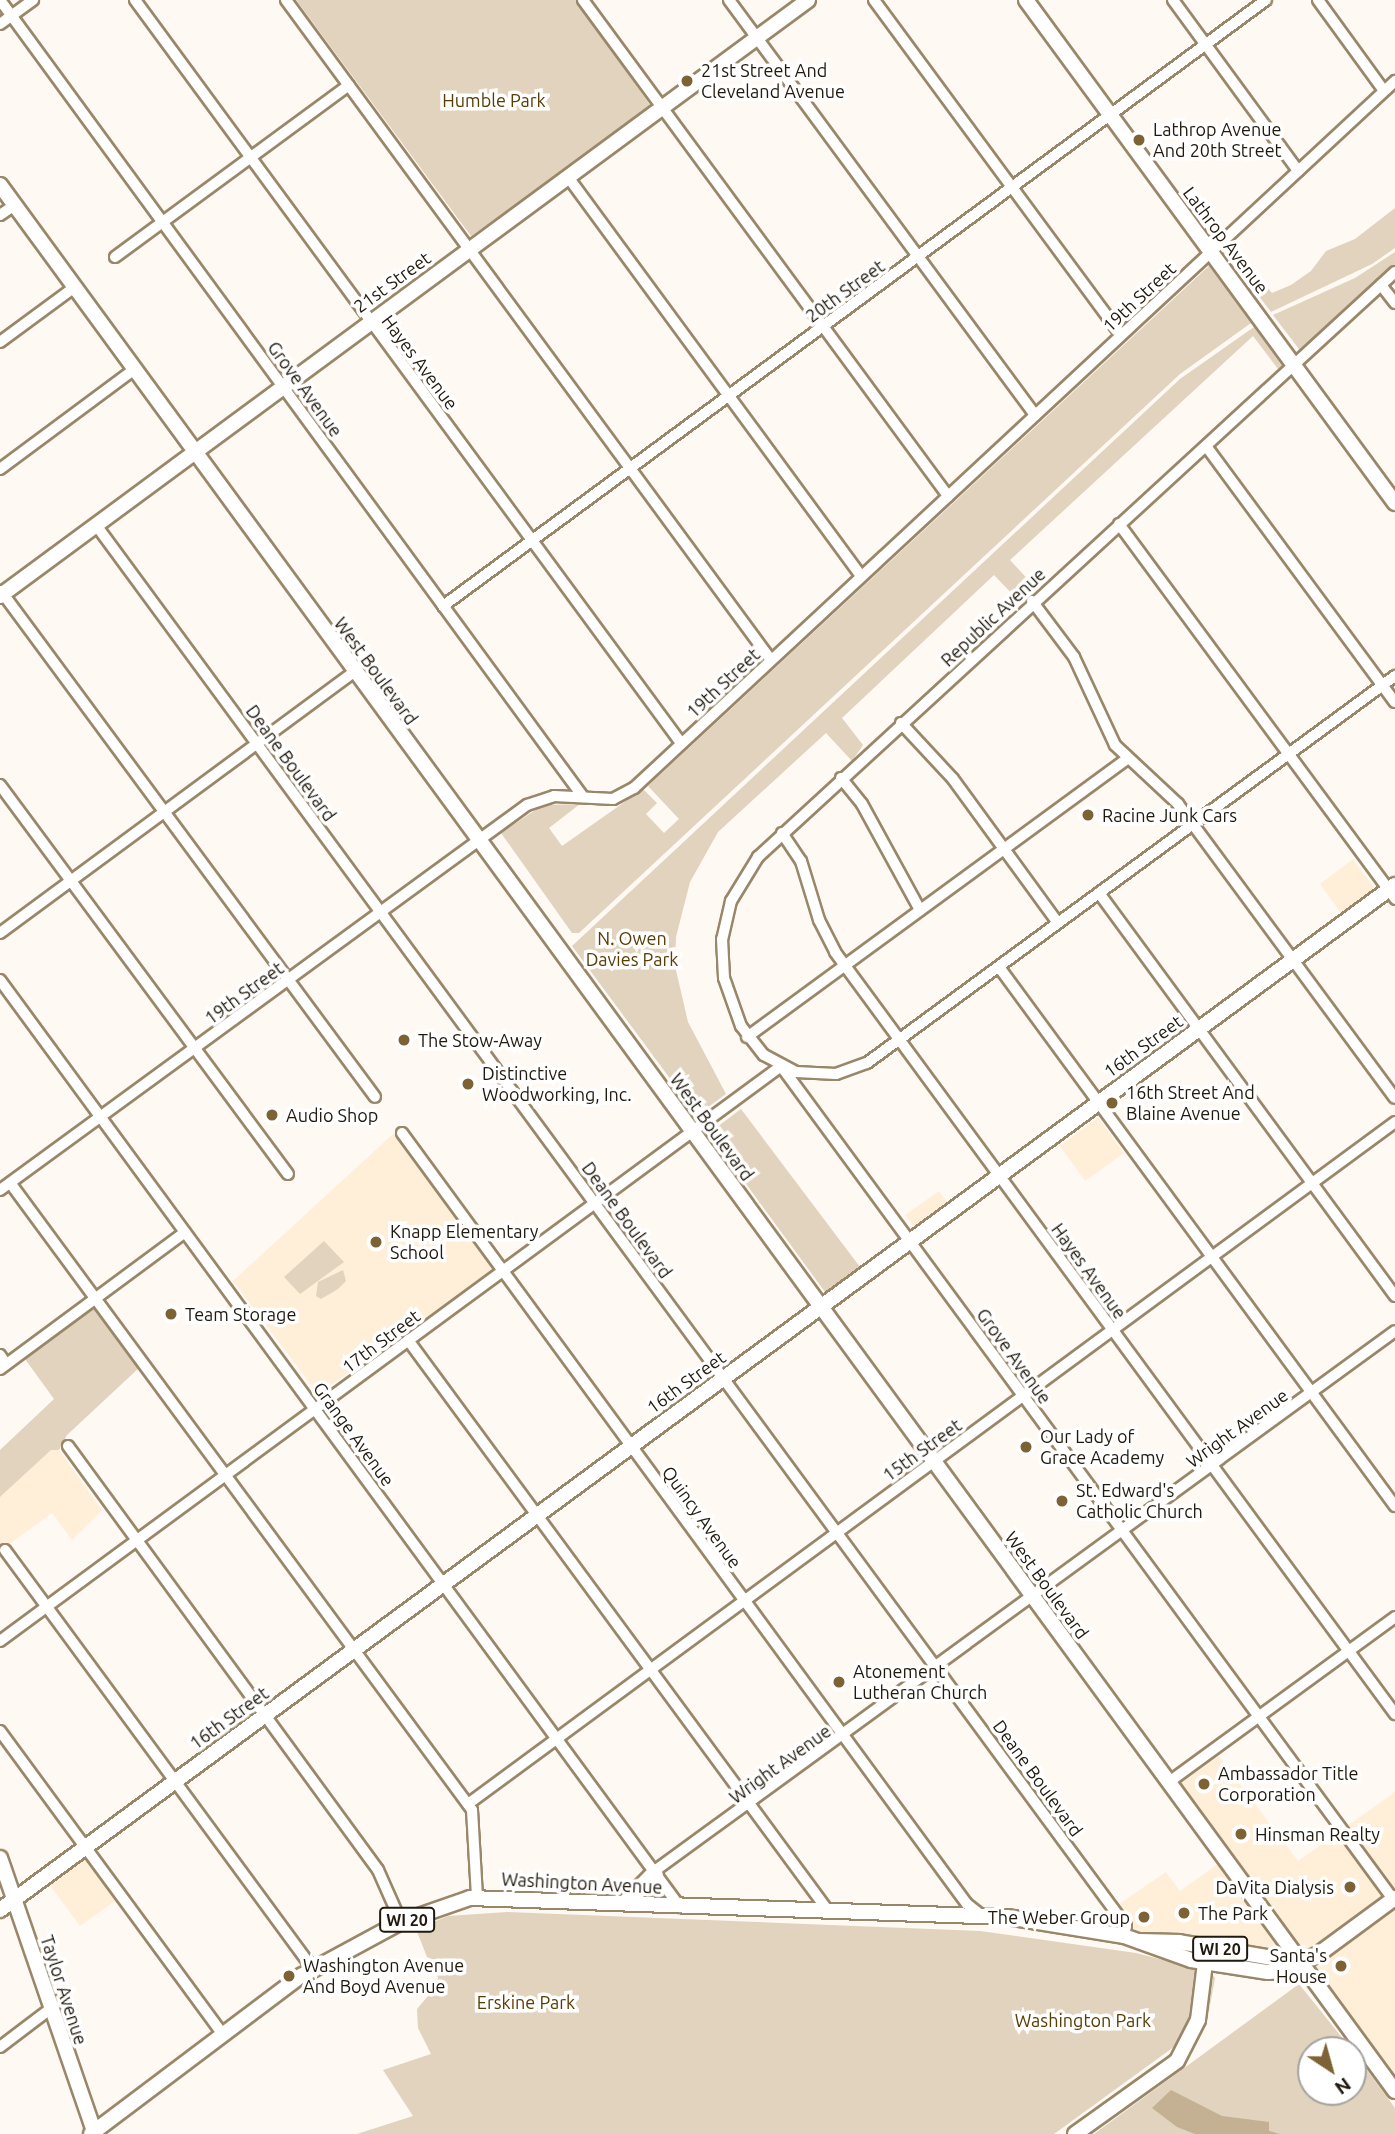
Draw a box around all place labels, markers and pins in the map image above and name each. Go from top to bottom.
place label: 21st Street And Cleveland Avenue [701,60,845,102]
marker: 21st Street And Cleveland Avenue [679,73,695,89]
place label: Lathrop Avenue And 20th Street [1153,119,1282,162]
marker: Lathrop Avenue And 20th Street [1131,132,1147,148]
place label: Racine Junk Cars [1102,804,1237,826]
marker: Racine Junk Cars [1080,807,1096,823]
place label: The Stow-Away [418,1029,542,1051]
marker: The Stow-Away [396,1032,412,1048]
place label: Distinctive Woodworking, Inc. [482,1063,632,1106]
marker: Distinctive Woodworking, Inc. [460,1076,476,1092]
place label: 16th Street And Blaine Avenue [1126,1082,1255,1124]
marker: 16th Street And Blaine Avenue [1104,1095,1120,1111]
place label: Audio Shop [286,1104,378,1126]
marker: Audio Shop [264,1107,280,1123]
place label: Knapp Elementary School [390,1221,538,1264]
marker: Knapp Elementary School [368,1234,384,1250]
place label: Team Storage [185,1303,296,1325]
marker: Team Storage [163,1306,179,1322]
place label: Our Lady of Grace Academy [1040,1426,1164,1468]
marker: Our Lady of Grace Academy [1018,1439,1034,1455]
place label: St. Edward's Catholic Church [1076,1480,1203,1522]
marker: St. Edward's Catholic Church [1054,1493,1070,1509]
place label: Atonement Lutheran Church [853,1661,987,1704]
marker: Atonement Lutheran Church [831,1674,847,1690]
place label: Ambassador Title Corporation [1218,1763,1358,1806]
marker: Ambassador Title Corporation [1196,1776,1212,1792]
place label: Hinsman Realty [1255,1823,1380,1845]
marker: Hinsman Realty [1233,1826,1249,1842]
place label: DaVita Dialysis [1216,1876,1334,1898]
marker: DaVita Dialysis [1340,1877,1360,1897]
place label: The Park [1198,1902,1268,1924]
marker: The Park [1176,1905,1192,1921]
place label: The Weber Group [988,1906,1130,1928]
marker: The Weber Group [1136,1909,1152,1925]
place label: Santa's House [1270,1945,1327,1988]
place label: Washington Avenue And Boyd Avenue [303,1955,464,1997]
marker: Santa's House [1333,1958,1349,1974]
marker: Washington Avenue And Boyd Avenue [281,1968,297,1984]

